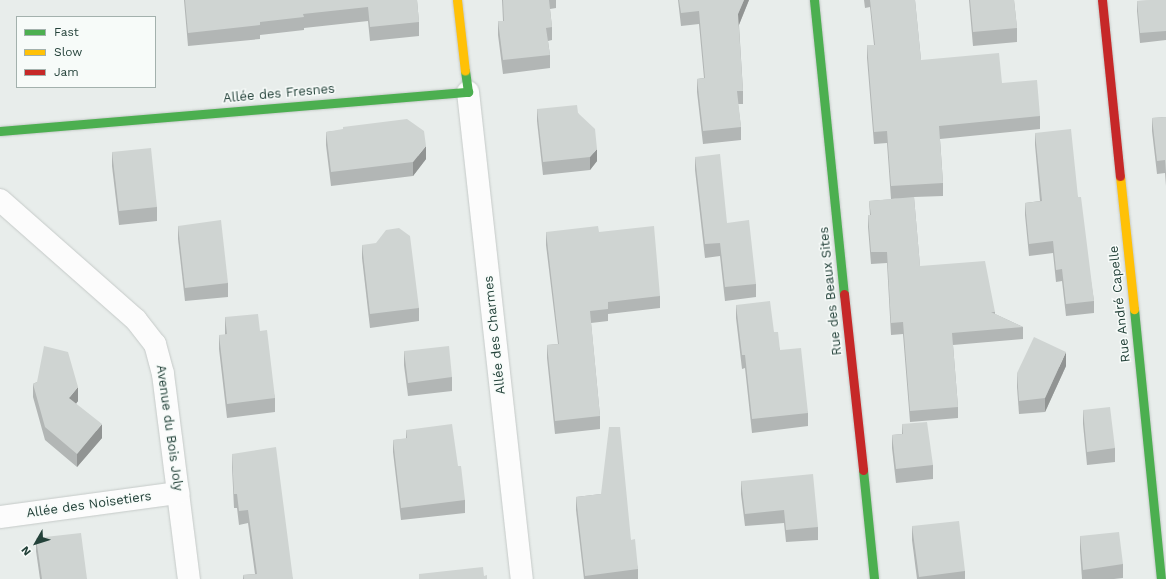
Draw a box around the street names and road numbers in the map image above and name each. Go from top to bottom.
street label: Allée des Fresnes [222,81,336,107]
street label: Rue des Beaux Sites [816,226,846,356]
street label: Rue André Capelle [1106,245,1134,363]
street label: Allée des Charmes [481,275,509,395]
street label: Avenue du Bois Joly [152,364,186,492]
street label: Allée des Noisetiers [26,489,152,521]

